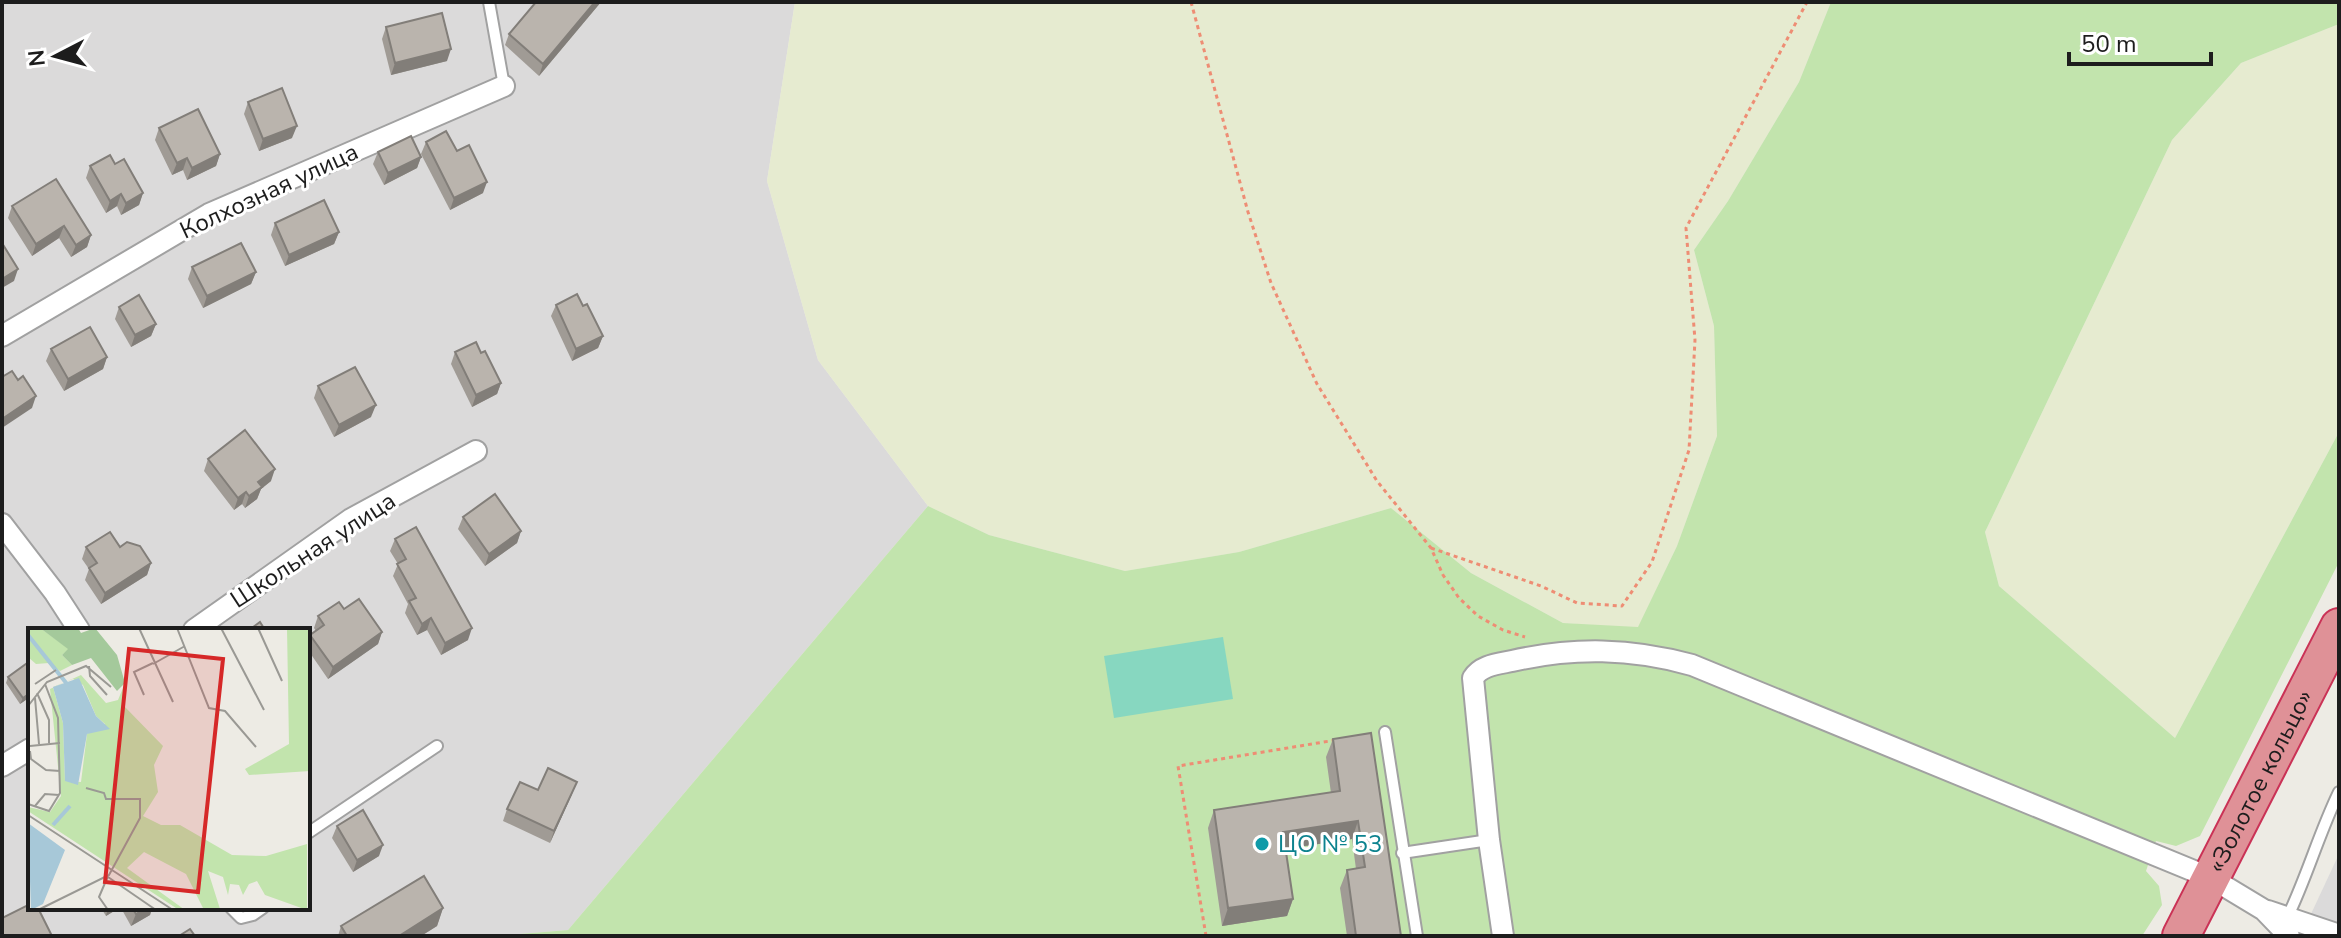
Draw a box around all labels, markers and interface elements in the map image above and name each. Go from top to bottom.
north arrow [16,16,96,96]
scale bar [2069,16,2211,66]
text: 50 m [2081,28,2137,60]
text: N [21,48,53,68]
street label: Колхозная улица [175,136,363,246]
street label: Школьная улица [224,485,402,615]
inset map [28,628,310,910]
street label: «Золотое кольцо» [2200,684,2320,878]
place label: ЦО № 53 [1278,828,1382,860]
marker: ЦО № 53 [1253,835,1271,853]

